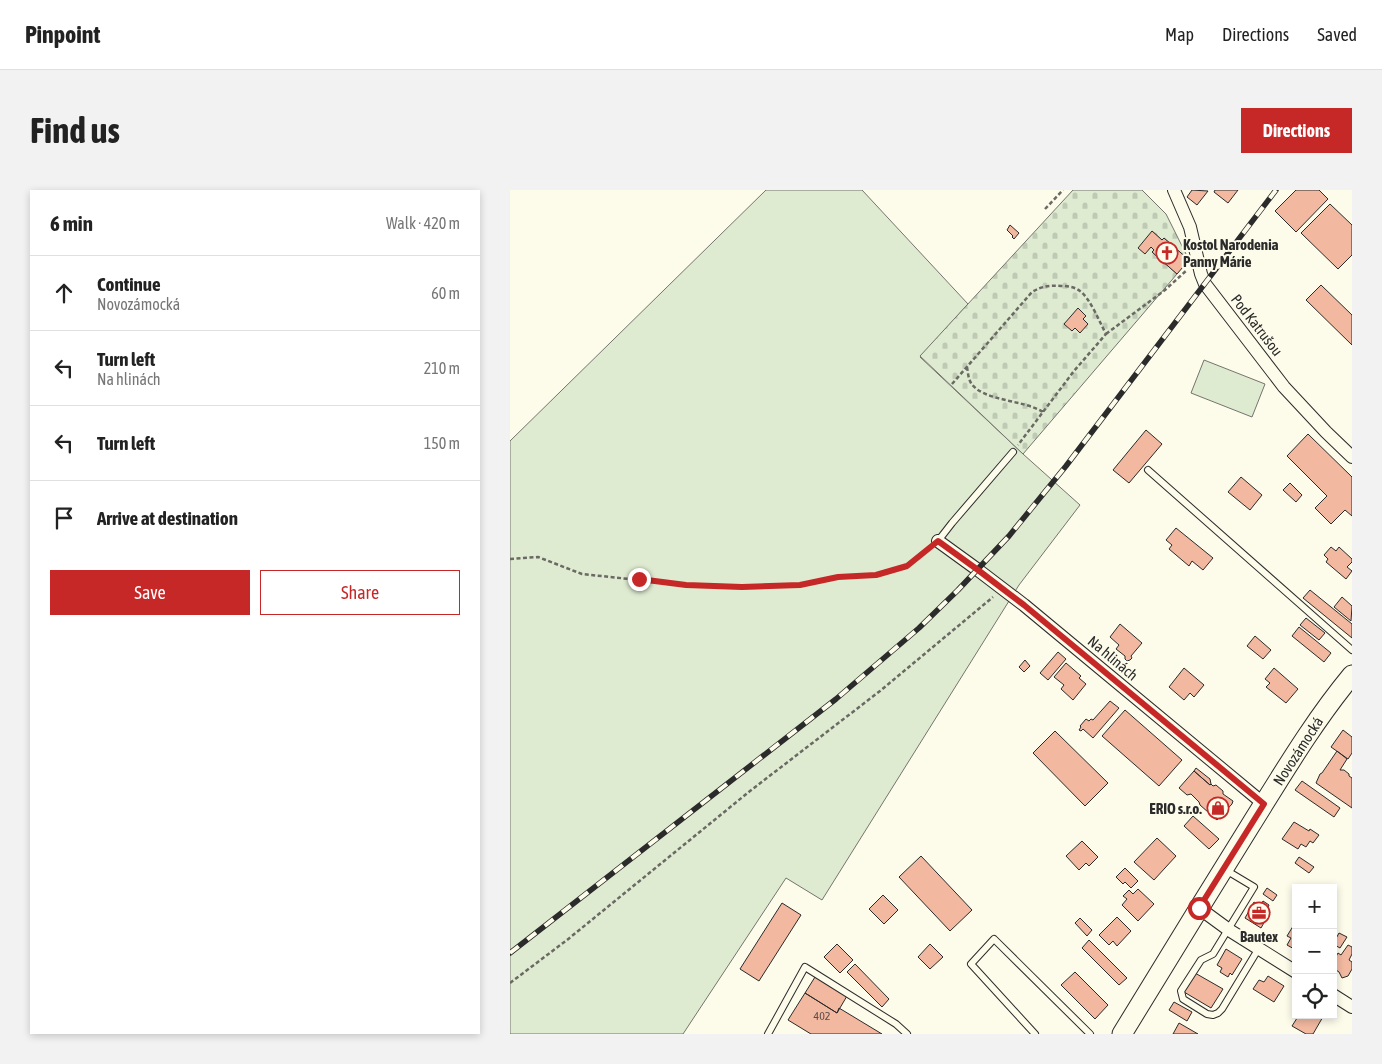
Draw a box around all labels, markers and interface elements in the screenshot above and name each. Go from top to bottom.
text: Pinpoint [25,21,100,48]
text: Map [1165,24,1194,45]
text: Directions [1222,24,1289,45]
text: Saved [1317,24,1357,45]
button: Directions [1241,108,1352,153]
text: Find us [30,110,120,150]
text: 6 min [50,211,93,235]
text: Walk · 420 m [386,214,460,232]
place label: Kostol Narodenia Panny Márie [1183,236,1279,270]
church icon: Kostol Narodenia Panny Márie [1155,241,1179,265]
text: Continue [97,273,161,295]
icon: ahead [50,279,78,307]
text: 60 m [431,284,460,302]
street label: Pod Katrušou [1228,291,1286,359]
text: Novozámocká [97,295,180,313]
text: Turn left [97,348,155,370]
icon: left [50,354,78,382]
text: 210 m [424,359,460,377]
text: Na hlinách [97,370,161,388]
icon: left [50,429,78,457]
text: Turn left [97,432,155,454]
text: 150 m [424,434,460,452]
icon: arrive [50,504,78,532]
text: Arrive at destination [97,507,238,529]
route end [628,568,651,591]
button: Save [50,570,250,615]
button: Share [260,570,460,615]
street label: Na hlinách [1085,632,1141,684]
street label: Novozámocká [1270,714,1326,788]
shop icon: ERIO s.r.o. [1206,796,1230,820]
place label: ERIO s.r.o. [1149,800,1202,817]
map controls [1292,884,1337,1019]
button: + [1292,884,1337,929]
route start [1188,897,1211,920]
office icon: Bautex [1247,901,1271,925]
place label: Bautex [1240,928,1278,945]
button: − [1292,929,1337,974]
button: locate [1292,974,1337,1019]
house number: 402 [814,1009,830,1023]

